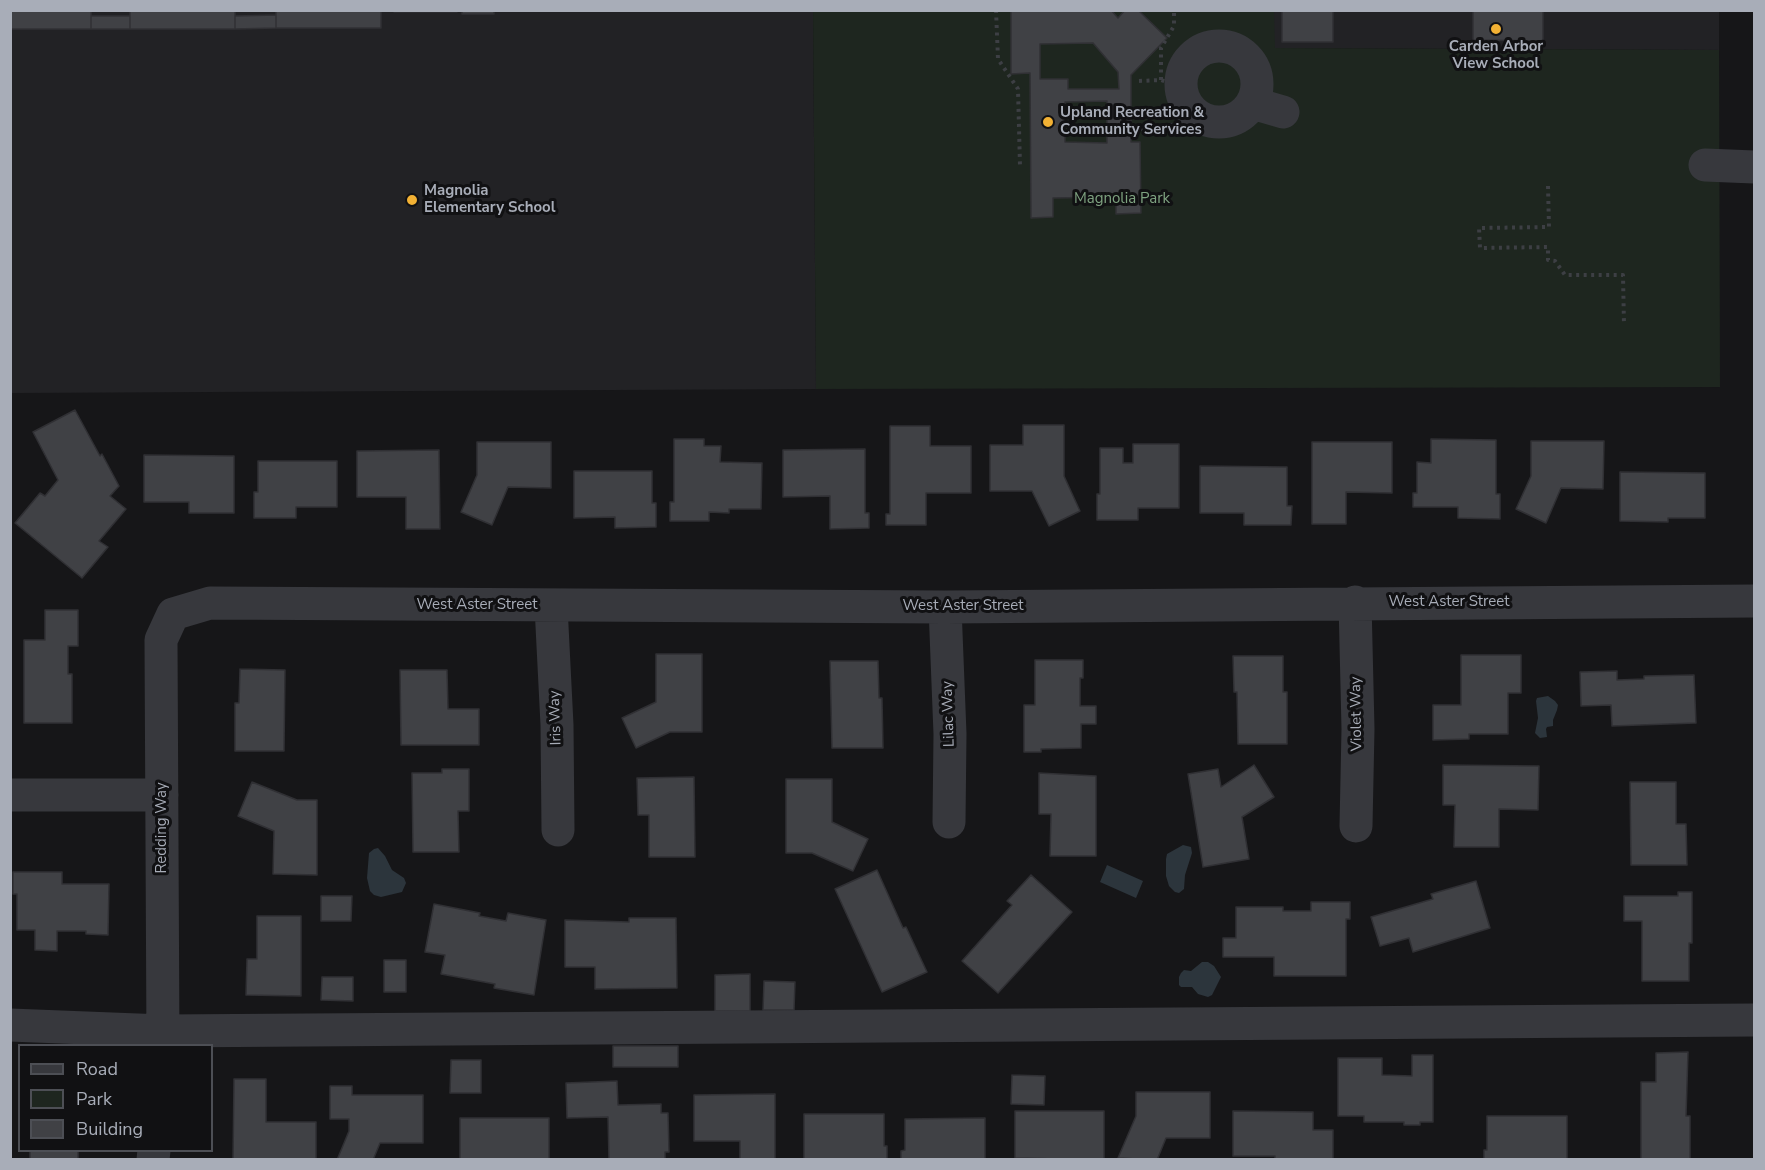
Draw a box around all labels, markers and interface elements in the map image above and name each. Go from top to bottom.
marker: Carden Arbor View School [1489,22,1503,36]
place label: Carden Arbor View School [1449,38,1543,73]
place label: Upland Recreation & Community Services [1060,104,1204,139]
marker: Upland Recreation & Community Services [1041,115,1055,129]
place label: Magnolia Elementary School [424,182,555,217]
park label: Magnolia Park [1074,190,1170,208]
marker: Magnolia Elementary School [405,193,419,207]
street label: West Aster Street [1388,593,1510,611]
street label: West Aster Street [416,596,538,614]
street label: West Aster Street [902,597,1024,615]
street label: Violet Way [1347,676,1367,752]
street label: Lilac Way [939,681,959,747]
street label: Iris Way [546,690,566,746]
street label: Redding Way [153,782,171,874]
legend [18,1044,213,1152]
text: Road [76,1057,118,1081]
text: Park [76,1087,112,1111]
text: Building [76,1117,143,1141]

